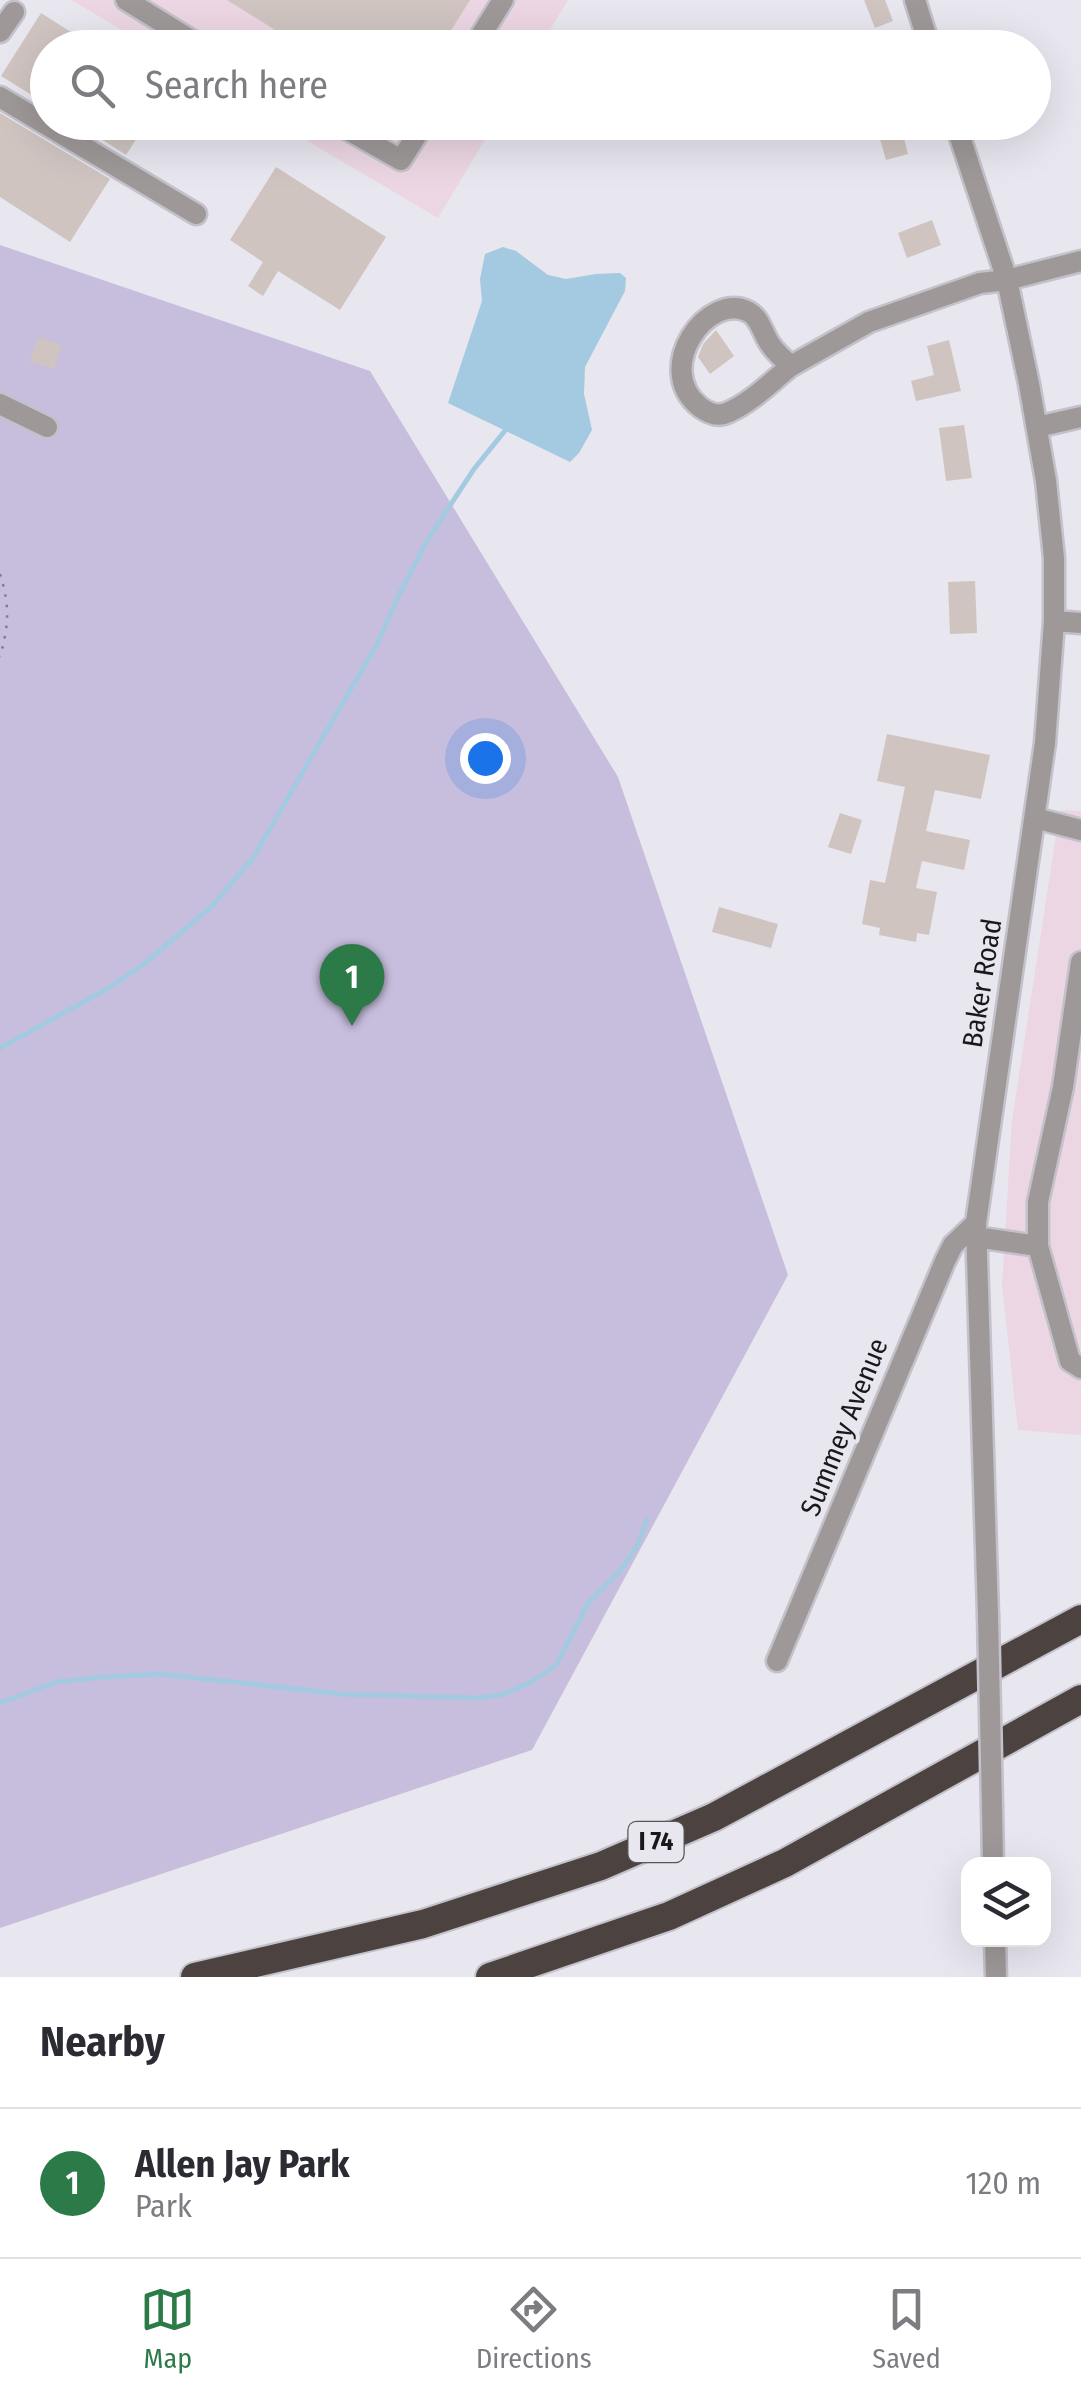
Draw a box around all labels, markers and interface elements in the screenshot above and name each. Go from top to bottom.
search box [30,30,1051,140]
icon: search [65,58,120,113]
text: Search here [145,62,328,108]
your location [460,733,511,784]
street label: Baker Road [956,916,1008,1050]
pin: 1 [320,944,384,1026]
street label: Summey Avenue [793,1333,895,1521]
road number: I 74 [628,1822,684,1862]
map controls [961,1857,1051,1947]
button: layers [961,1857,1051,1947]
text: Nearby [40,2017,165,2067]
text: Allen Jay Park [135,2141,350,2187]
text: 1 [66,2164,79,2202]
text: 120 m [966,2164,1041,2202]
text: Park [135,2187,192,2225]
tab: Map [140,2282,195,2375]
tab: Directions [476,2282,592,2375]
tab: Saved [872,2282,941,2375]

